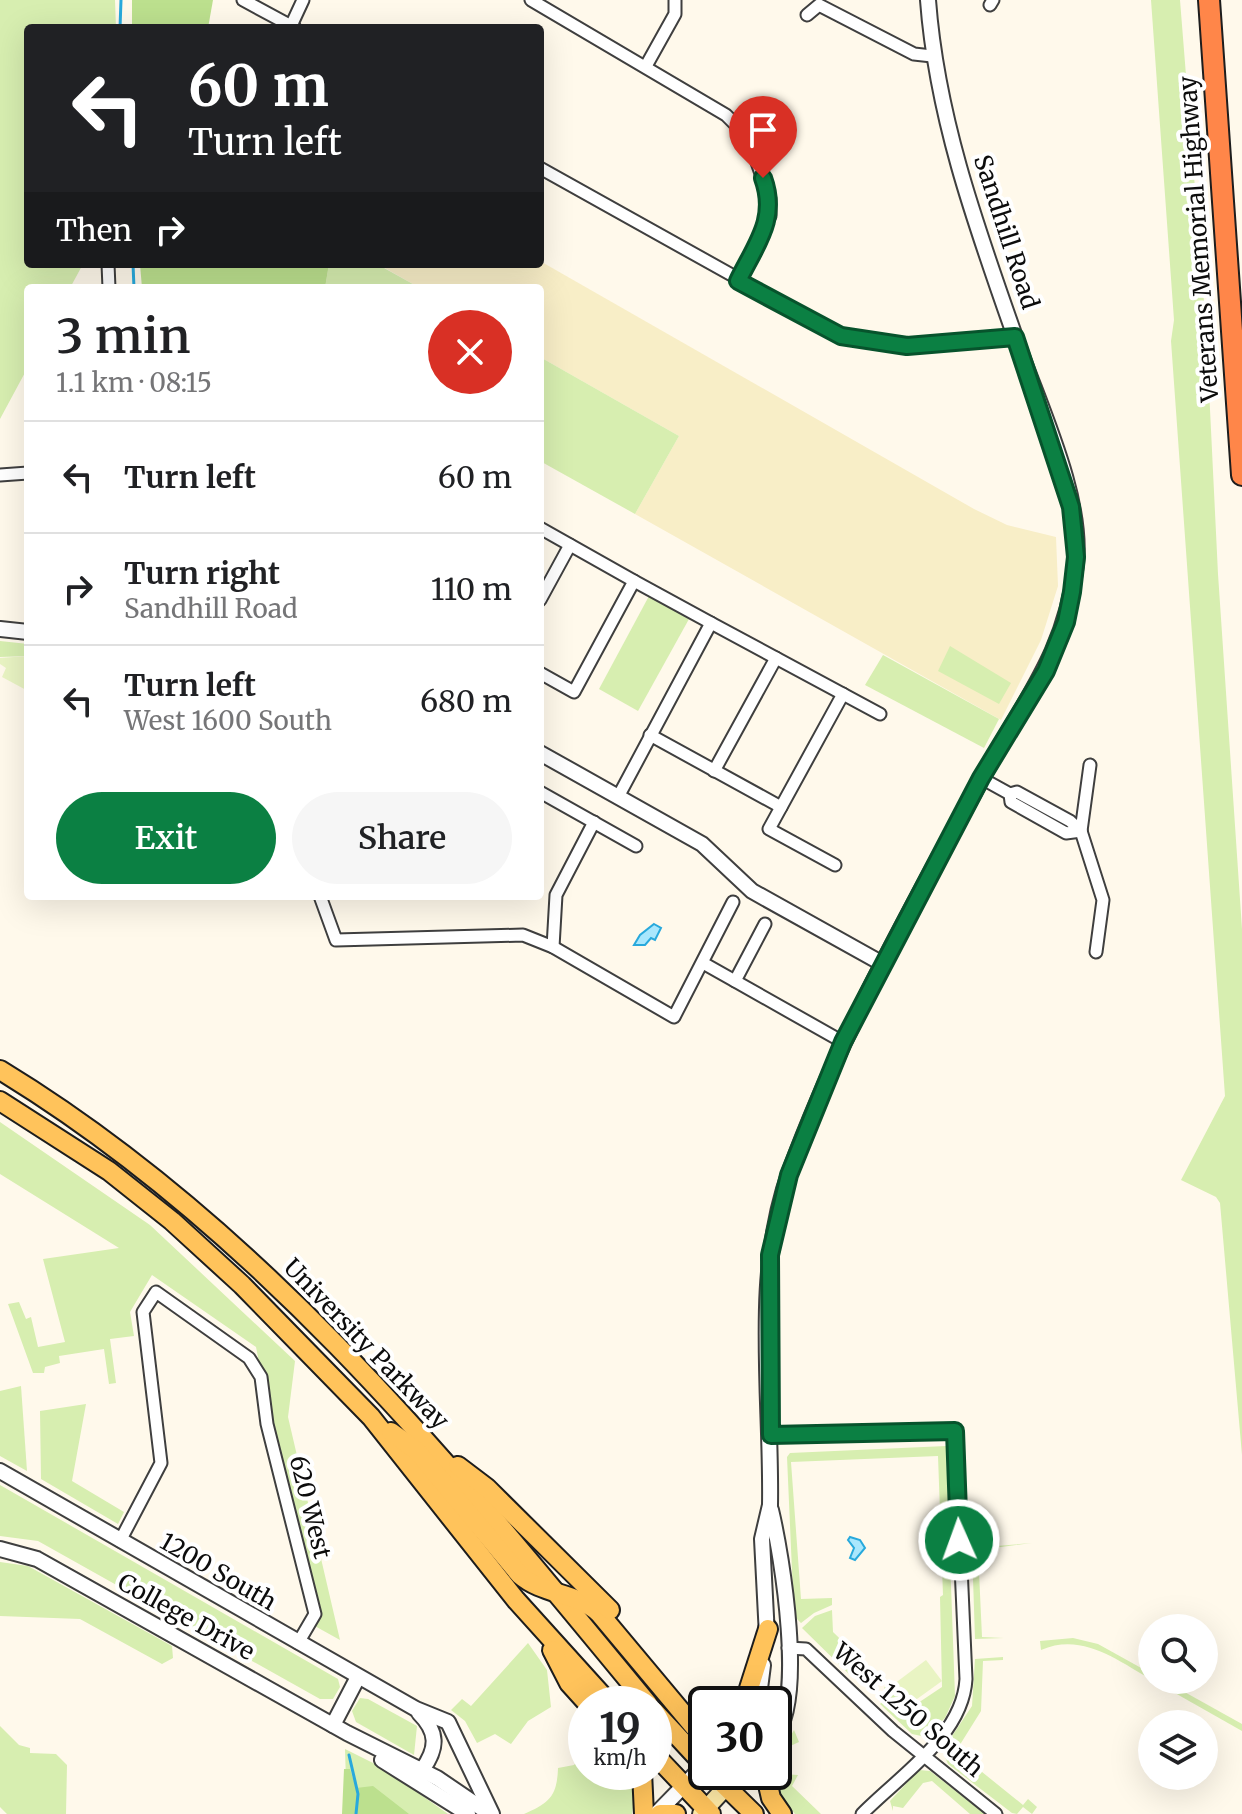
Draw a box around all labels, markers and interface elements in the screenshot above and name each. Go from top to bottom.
text: 60 m [188,51,329,121]
icon: left [56,56,160,160]
street label: Veterans Memorial Highway [1172,75,1225,404]
pin [729,96,797,178]
icon: arrive [741,108,785,152]
text: Turn left [188,120,342,165]
street label: Sandhill Road [967,151,1046,313]
icon: right [148,208,192,252]
text: Then [56,211,132,249]
text: 3 min [56,306,191,366]
button: close [428,310,512,394]
text: 1.1 km · 08:15 [56,366,212,399]
icon: left [56,455,100,499]
text: Turn left [124,458,256,496]
text: 60 m [438,458,512,496]
text: Turn right [124,554,280,592]
icon: right [56,567,100,611]
text: 110 m [431,570,512,608]
text: Sandhill Road [124,592,298,625]
text: Turn left [124,666,256,704]
icon: left [56,679,100,723]
text: 680 m [420,682,512,720]
text: West 1600 South [124,704,332,737]
button: Exit [56,792,276,884]
button: Share [292,792,512,884]
street label: University Parkway [277,1252,456,1435]
street label: 620 West [283,1452,338,1562]
position arrow [917,1498,1001,1582]
street label: 1200 South [154,1526,282,1617]
street label: College Drive [112,1566,260,1667]
map controls [1138,1614,1218,1790]
button: search [1138,1614,1218,1694]
street label: West 1250 South [826,1635,990,1784]
speed limit sign: 30 [688,1686,792,1790]
text: 19 [599,1703,641,1753]
button: layers [1138,1710,1218,1790]
text: km/h [594,1745,646,1770]

